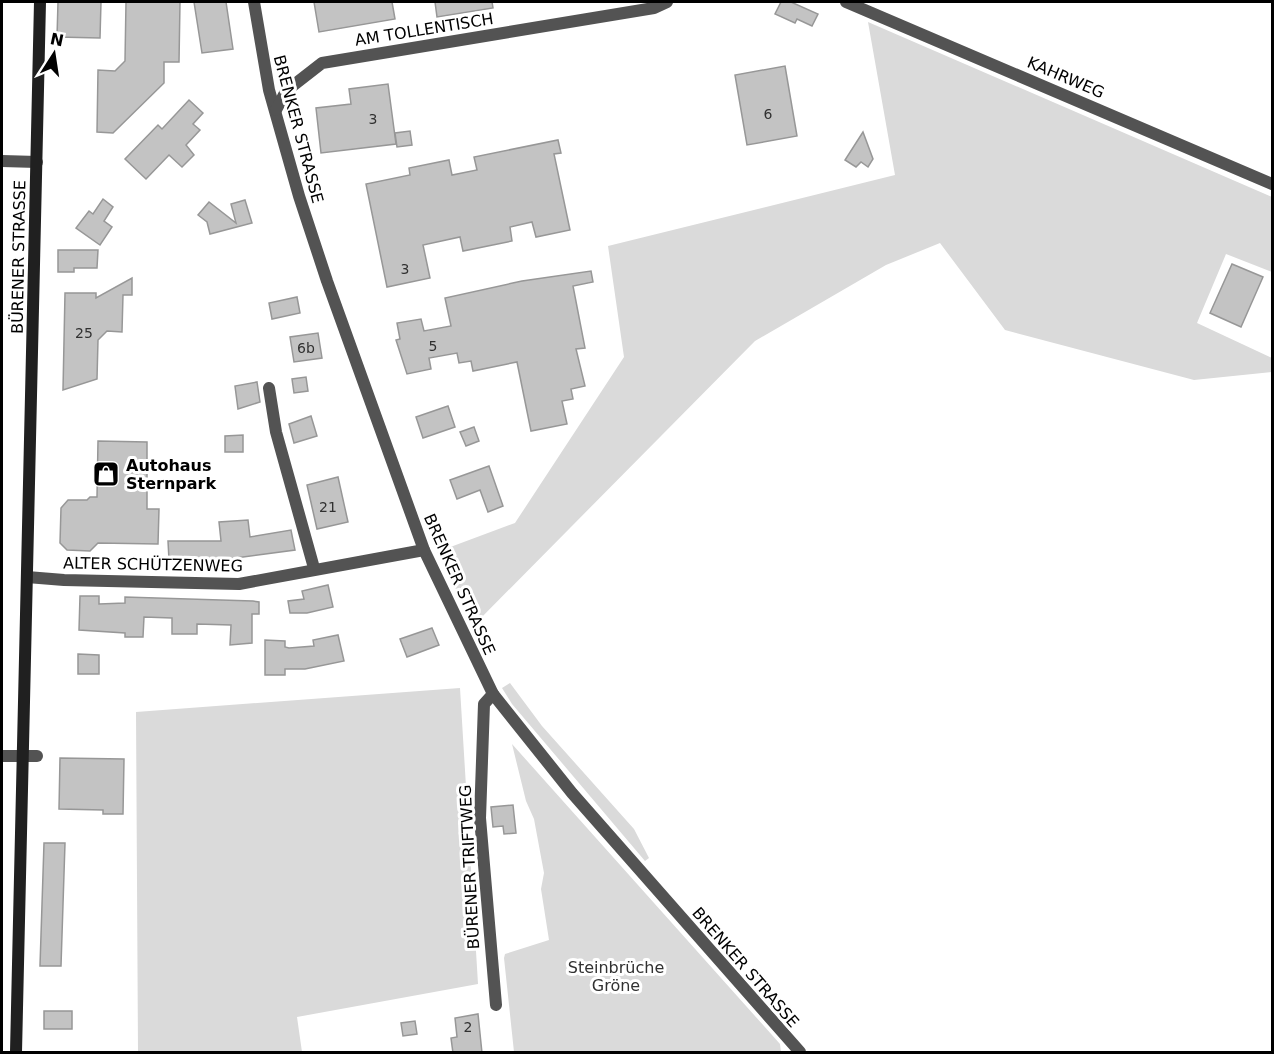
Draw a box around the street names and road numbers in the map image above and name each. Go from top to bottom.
street label: AM TOLLENTISCH [353,9,495,50]
street label: BRENKER STRASSE [270,53,327,205]
street label: KAHRWEG [1024,53,1107,102]
street label: BÜRENER STRASSE [8,180,29,334]
street label: BRENKER STRASSE [420,511,499,658]
street label: ALTER SCHÜTZENWEG [63,553,243,576]
street label: BÜRENER TRIFTWEG [456,784,483,950]
street label: BRENKER STRASSE [688,903,803,1031]

